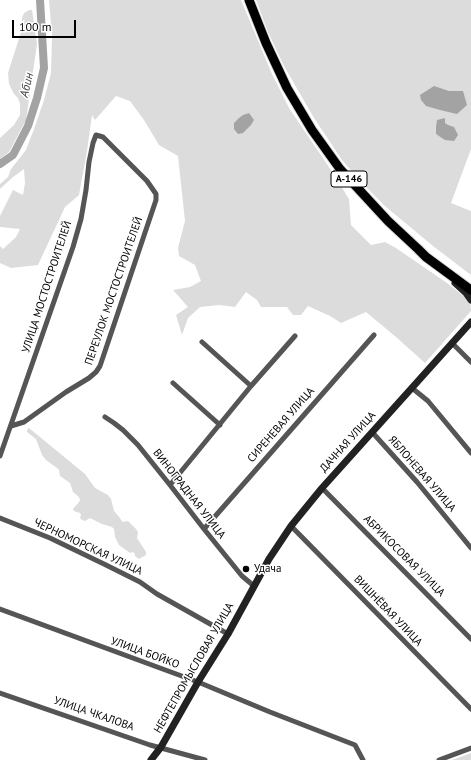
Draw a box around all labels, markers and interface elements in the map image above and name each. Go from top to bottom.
scale bar [14,12,78,38]
text: 100 m [19,19,52,34]
water label: Абин [17,71,37,99]
road number: А-146 [331,171,367,187]
street label: ПЕРЕУЛОК МОСТОСТРОИТЕЛЕЙ [82,215,146,367]
street label: УЛИЦА МОСТОСТРОИТЕЛЕЙ [19,219,75,355]
street label: СИРЕНЕВАЯ УЛИЦА [245,385,317,465]
street label: ДАЧНАЯ УЛИЦА [317,409,379,475]
street label: ЯБЛОНЕВАЯ УЛИЦА [385,433,459,515]
street label: ВИНОГРАДНАЯ УЛИЦА [150,447,228,541]
street label: АБРИКОСОВАЯ УЛИЦА [361,513,447,599]
street label: ЧЕРНОМОРСКАЯ УЛИЦА [32,516,144,578]
place label: Удача [254,562,281,576]
marker: Удача [241,564,251,574]
street label: ВИШНЁВАЯ УЛИЦА [351,573,425,649]
street label: НЕФТЕПРОМЫСЛОВАЯ УЛИЦА [151,601,237,735]
street label: УЛИЦА БОЙКО [109,634,181,672]
street label: УЛИЦА ЧКАЛОВА [52,694,136,734]

